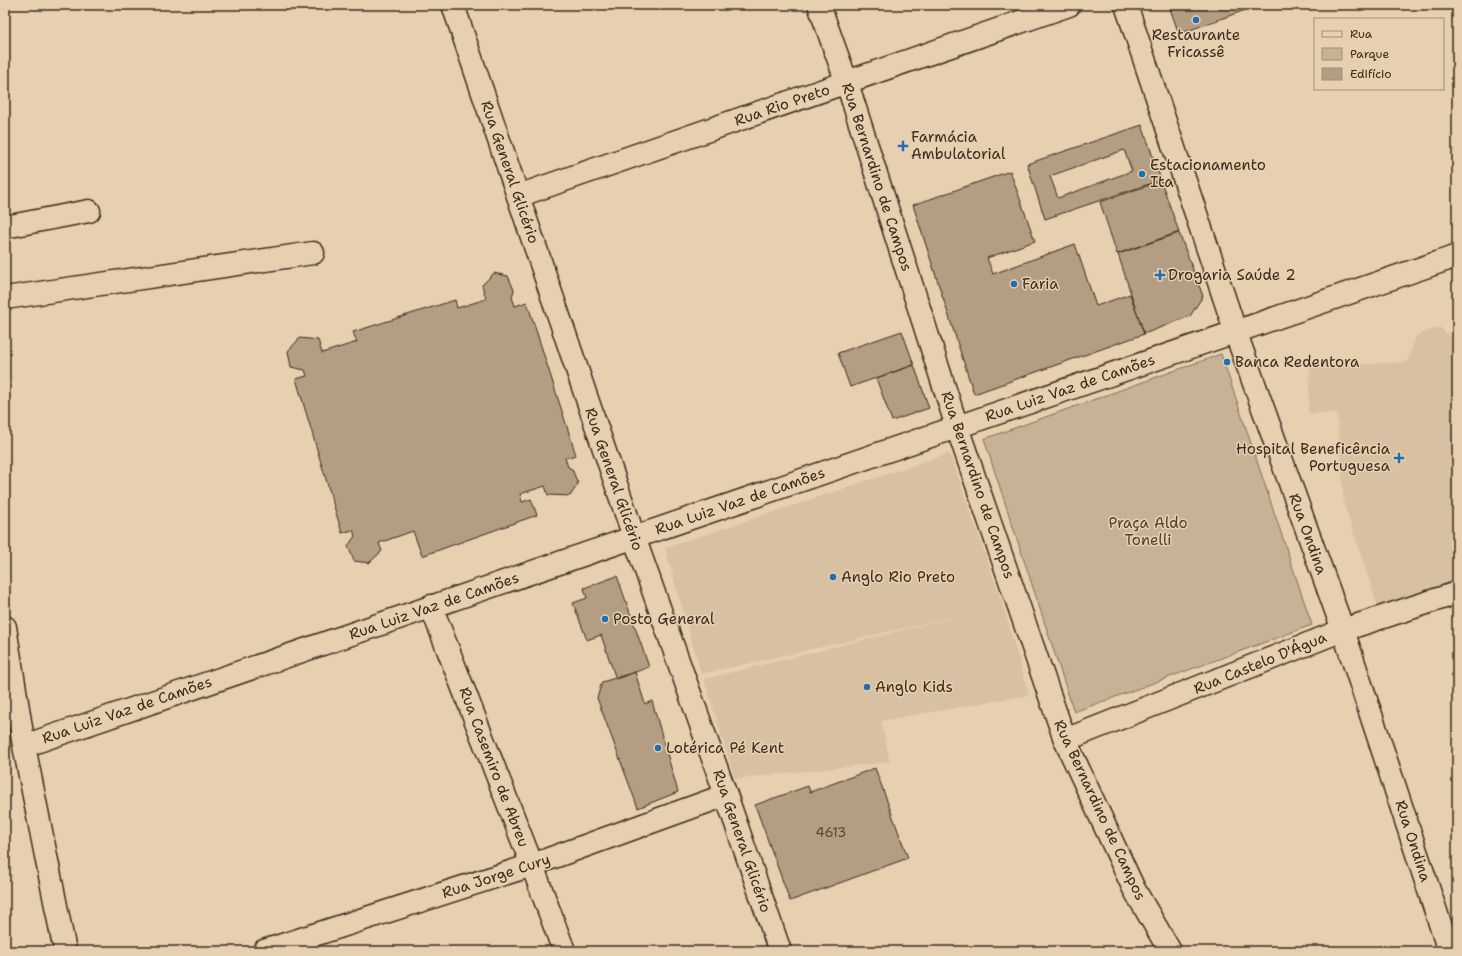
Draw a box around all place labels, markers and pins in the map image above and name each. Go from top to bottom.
marker: Restaurante Fricassê [1191,15,1201,25]
place label: Restaurante Fricassê [1152,25,1240,62]
place label: Farmácia Ambulatorial [911,127,1006,164]
marker: Farmácia Ambulatorial [898,141,908,151]
place label: Estacionamento Ita [1150,155,1266,192]
marker: Estacionamento Ita [1137,169,1147,179]
place label: Drogaria Saúde 2 [1168,265,1296,285]
marker: Drogaria Saúde 2 [1155,270,1165,280]
place label: Faria [1022,274,1059,294]
marker: Faria [1009,279,1019,289]
place label: Banca Redentora [1235,352,1360,372]
marker: Banca Redentora [1222,357,1232,367]
place label: Hospital Beneficência Portuguesa [1236,439,1391,476]
marker: Hospital Beneficência Portuguesa [1393,452,1405,464]
place label: Anglo Rio Preto [841,567,955,587]
marker: Anglo Rio Preto [828,572,838,582]
place label: Posto General [613,609,715,629]
marker: Posto General [600,614,610,624]
place label: Anglo Kids [875,677,953,697]
marker: Anglo Kids [862,682,872,692]
place label: Lotérica Pé Kent [666,738,784,758]
marker: Lotérica Pé Kent [653,743,663,753]

